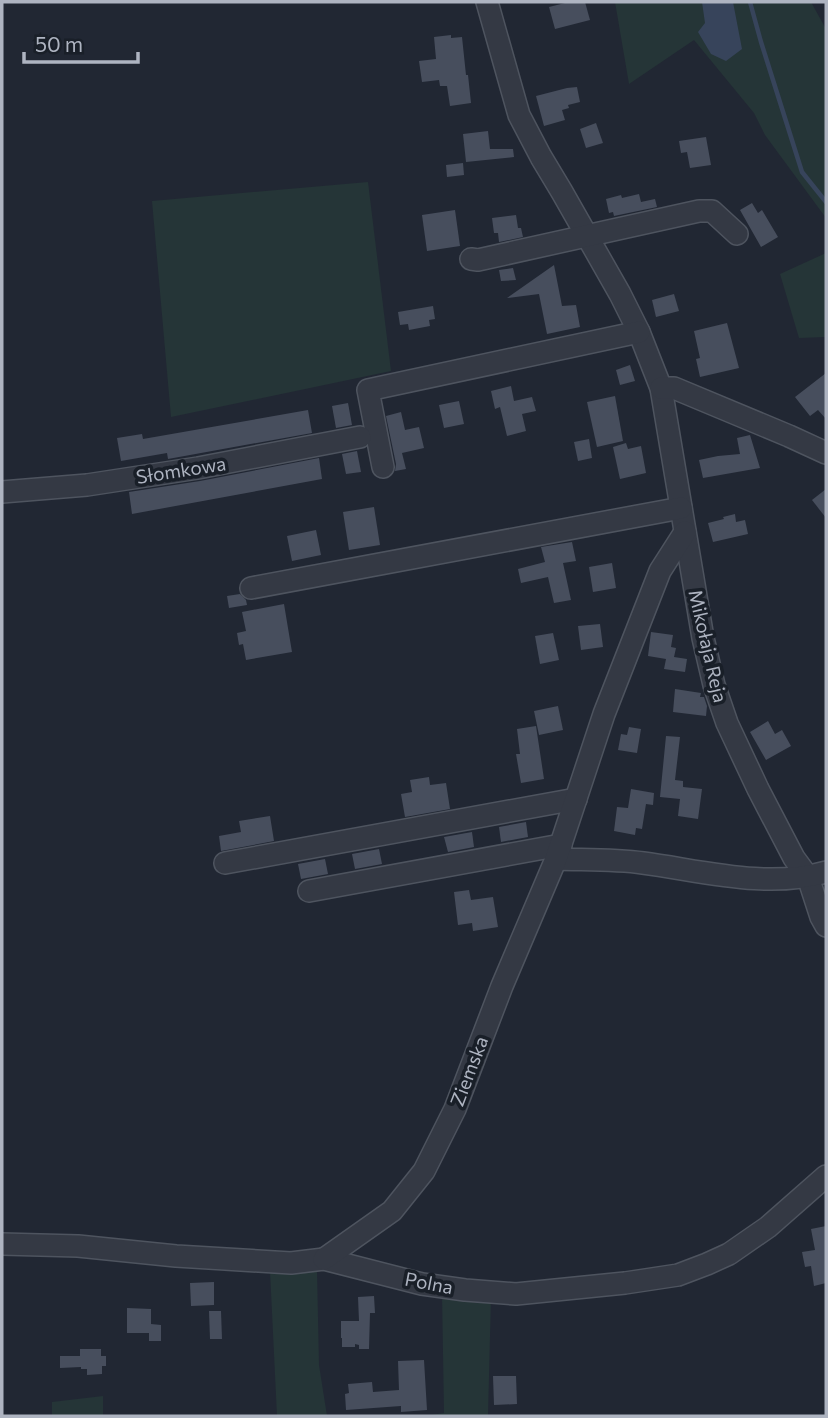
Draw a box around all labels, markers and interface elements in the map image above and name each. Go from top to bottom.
scale bar [24,21,138,65]
text: 50 m [35,31,83,56]
street label: Słomkowa [134,451,227,488]
street label: Mikołaja Reja [684,587,733,705]
street label: Ziemska [445,1033,492,1109]
street label: Polna [403,1267,455,1298]

